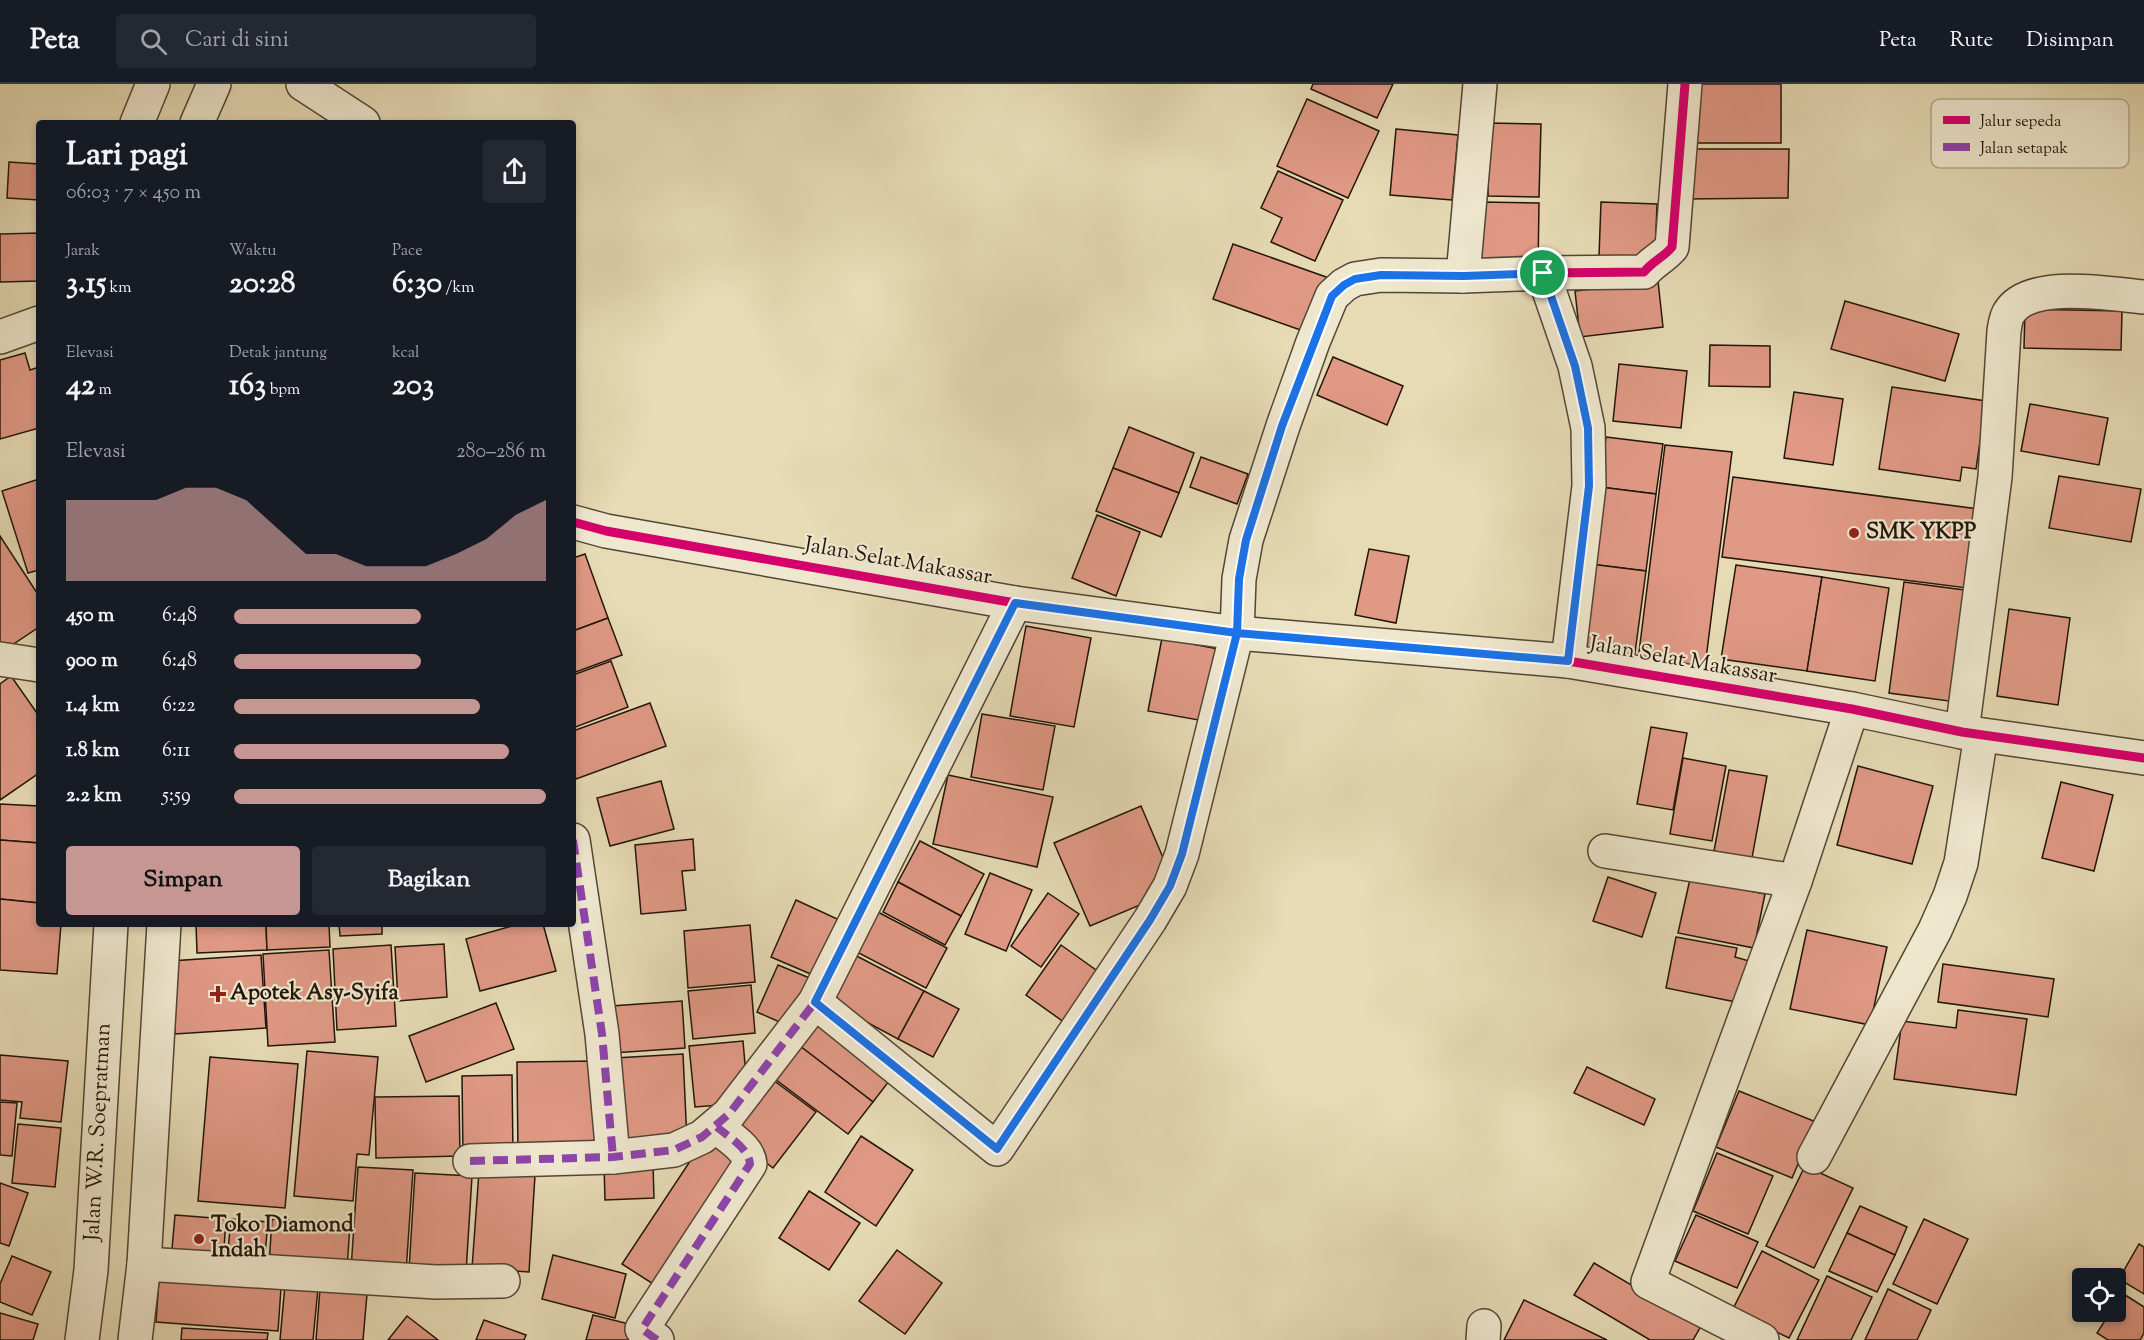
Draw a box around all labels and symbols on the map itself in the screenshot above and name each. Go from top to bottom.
legend [1931,99,2129,168]
text: Jalur sepeda [1979,111,2062,134]
text: Jalan setapak [1979,138,2068,161]
pin [1517,247,1568,298]
place label: SMK YKPP [1866,517,1977,549]
marker: SMK YKPP [1847,526,1861,540]
street label: Jalan Selat Makassar [801,530,994,594]
street label: Jalan Selat Makassar [1586,629,1779,693]
place label: Apotek Asy-Syifa [230,978,400,1010]
marker: Apotek Asy-Syifa [211,987,225,1001]
street label: Jalan W.R. Soepratman [77,1022,121,1243]
place label: Toko Diamond Indah [211,1210,354,1267]
marker: Toko Diamond Indah [192,1232,206,1246]

